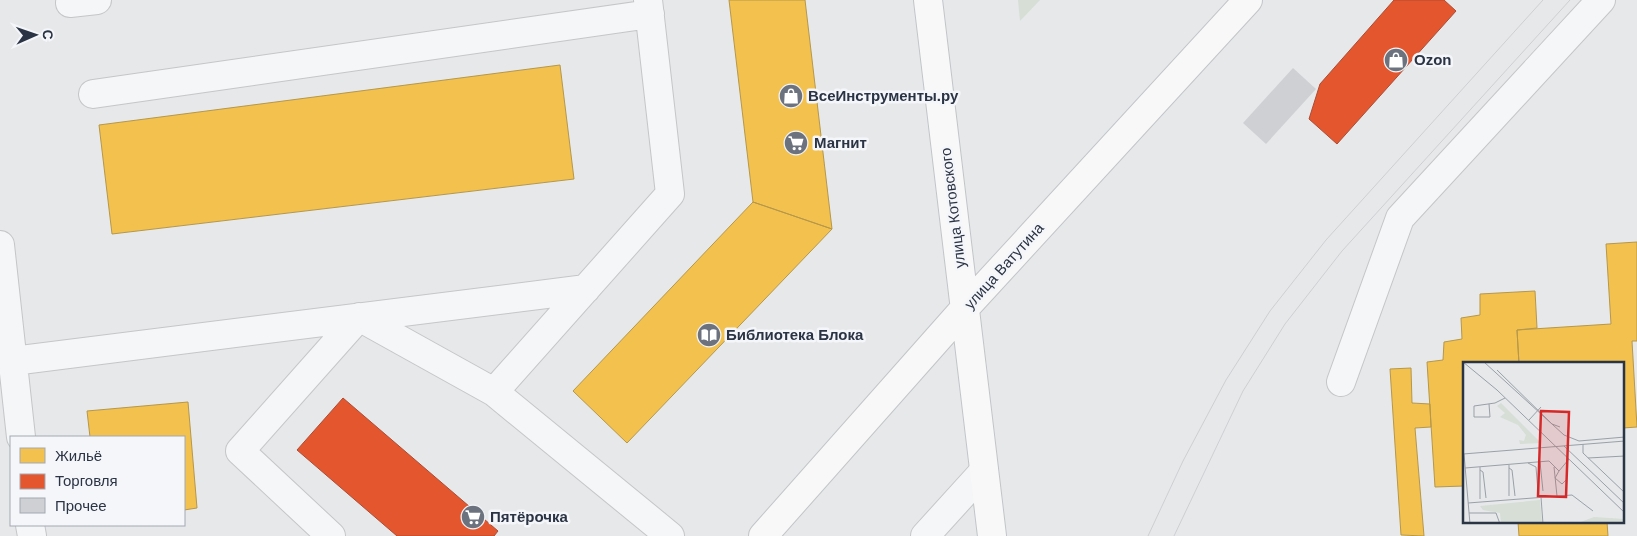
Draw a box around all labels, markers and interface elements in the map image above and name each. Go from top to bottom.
north arrow [10,10,60,60]
text: С [40,29,56,40]
shop icon: Ozon [1383,47,1409,73]
place label: Ozon [1414,51,1452,68]
shop icon: ВсеИнструменты.ру [778,83,804,109]
place label: ВсеИнструменты.ру [808,87,959,104]
supermarket icon: Магнит [783,130,809,156]
place label: Магнит [814,134,867,151]
street label: улица Котовского [937,147,968,269]
street label: улица Ватутина [961,219,1047,312]
library icon: Библиотека Блока [696,322,722,348]
place label: Библиотека Блока [726,326,864,343]
inset map [1463,362,1624,524]
legend [10,436,185,526]
text: Жильё [55,447,102,464]
text: Торговля [55,472,118,489]
text: Прочее [55,497,107,514]
supermarket icon: Пятёрочка [460,504,486,530]
place label: Пятёрочка [490,508,568,525]

